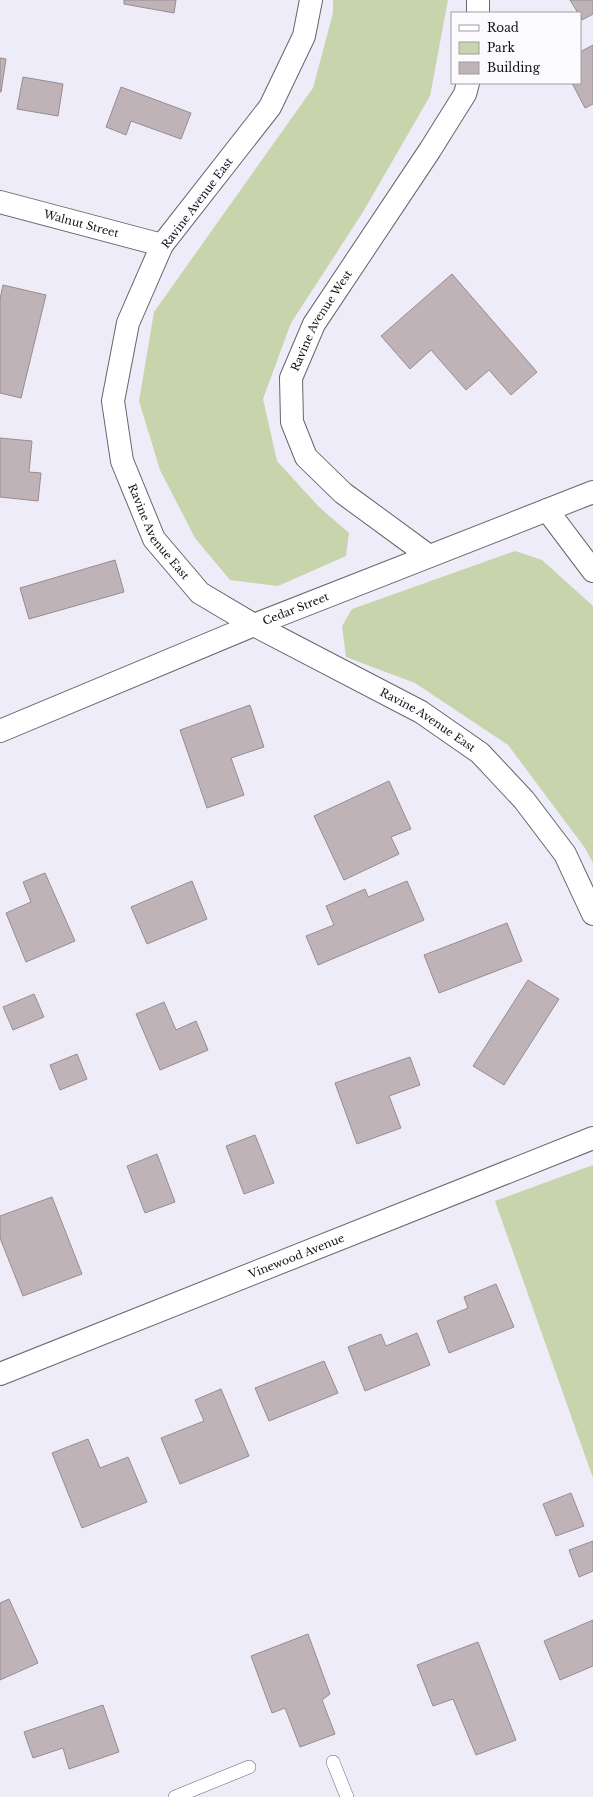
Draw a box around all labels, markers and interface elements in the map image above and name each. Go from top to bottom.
legend [451,12,581,84]
text: Road [487,20,519,35]
text: Park [487,40,515,55]
text: Building [487,60,541,75]
street label: Ravine Avenue East [158,154,236,251]
street label: Walnut Street [41,207,121,240]
street label: Ravine Avenue West [288,267,355,373]
street label: Ravine Avenue East [125,482,193,583]
street label: Cedar Street [261,589,332,628]
street label: Ravine Avenue East [378,685,479,755]
street label: Vinewood Avenue [246,1231,346,1282]

